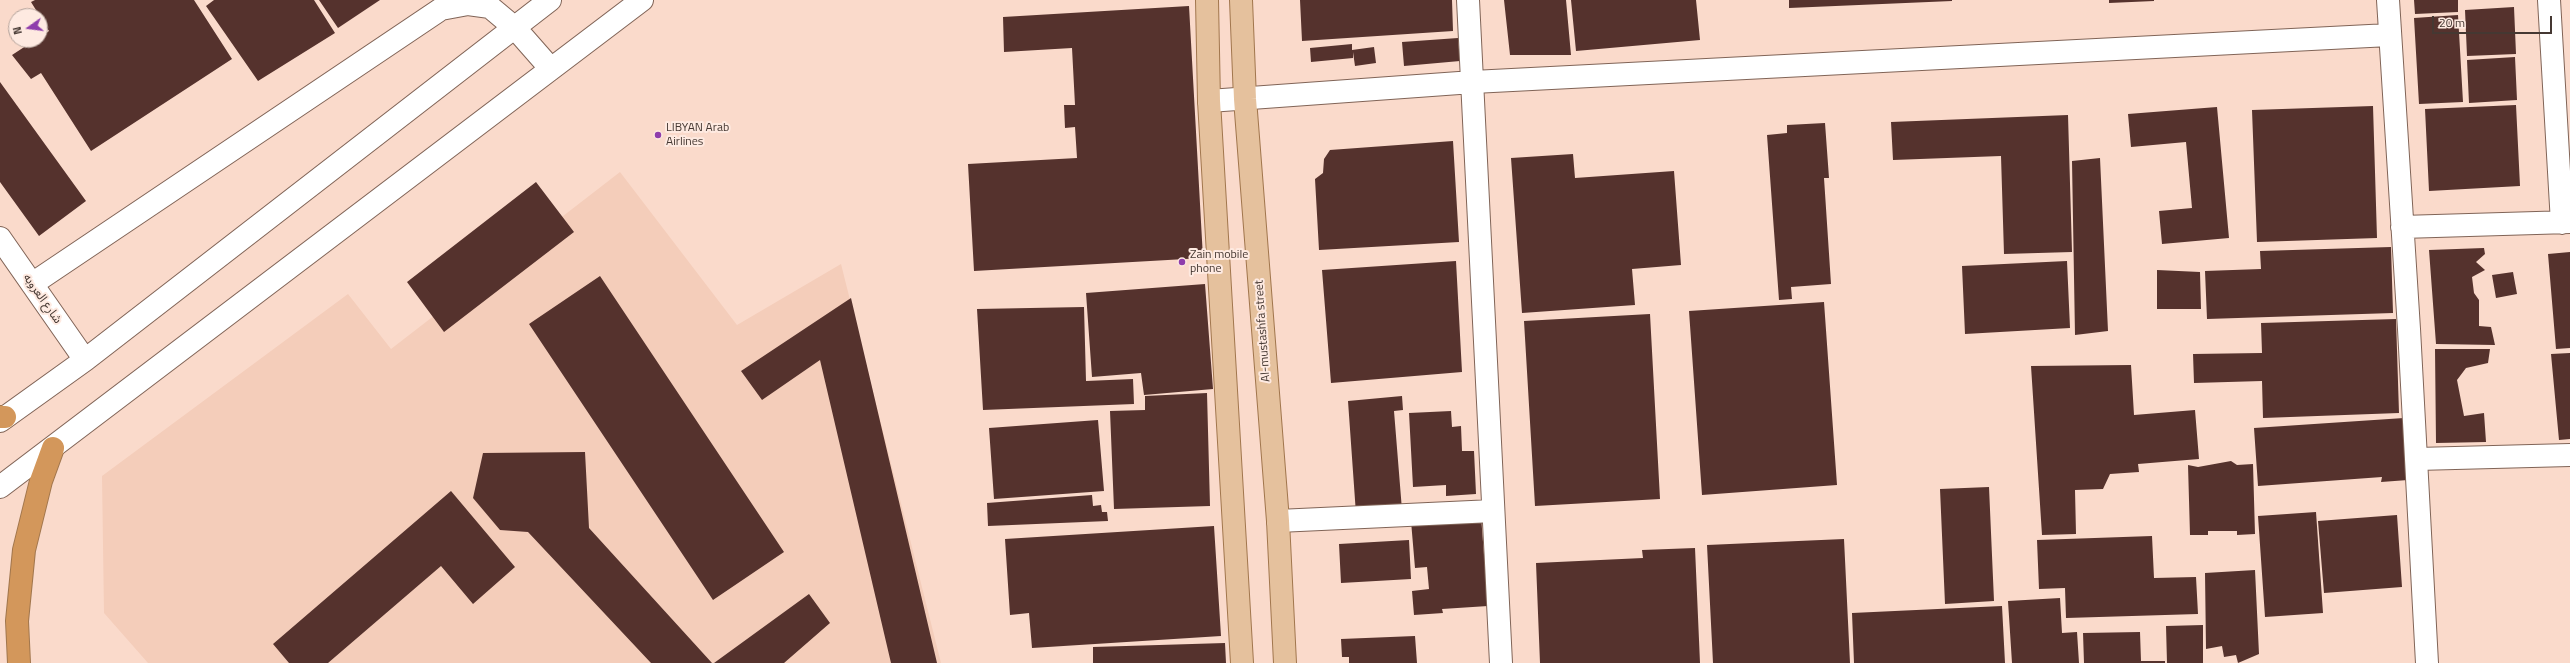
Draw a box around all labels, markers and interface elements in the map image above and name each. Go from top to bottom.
north arrow [8,8,48,48]
scale bar [2434,8,2554,34]
text: 20 m [2439,13,2465,32]
text: N [9,25,26,36]
place label: LIBYAN Arab Airlines [666,121,729,149]
marker: LIBYAN Arab Airlines [653,130,663,140]
place label: Zain mobile phone [1190,248,1248,276]
marker: Zain mobile phone [1177,257,1187,267]
street label: شارع العروبه [20,271,64,327]
street label: Al-mustashfa street [1252,280,1274,382]

